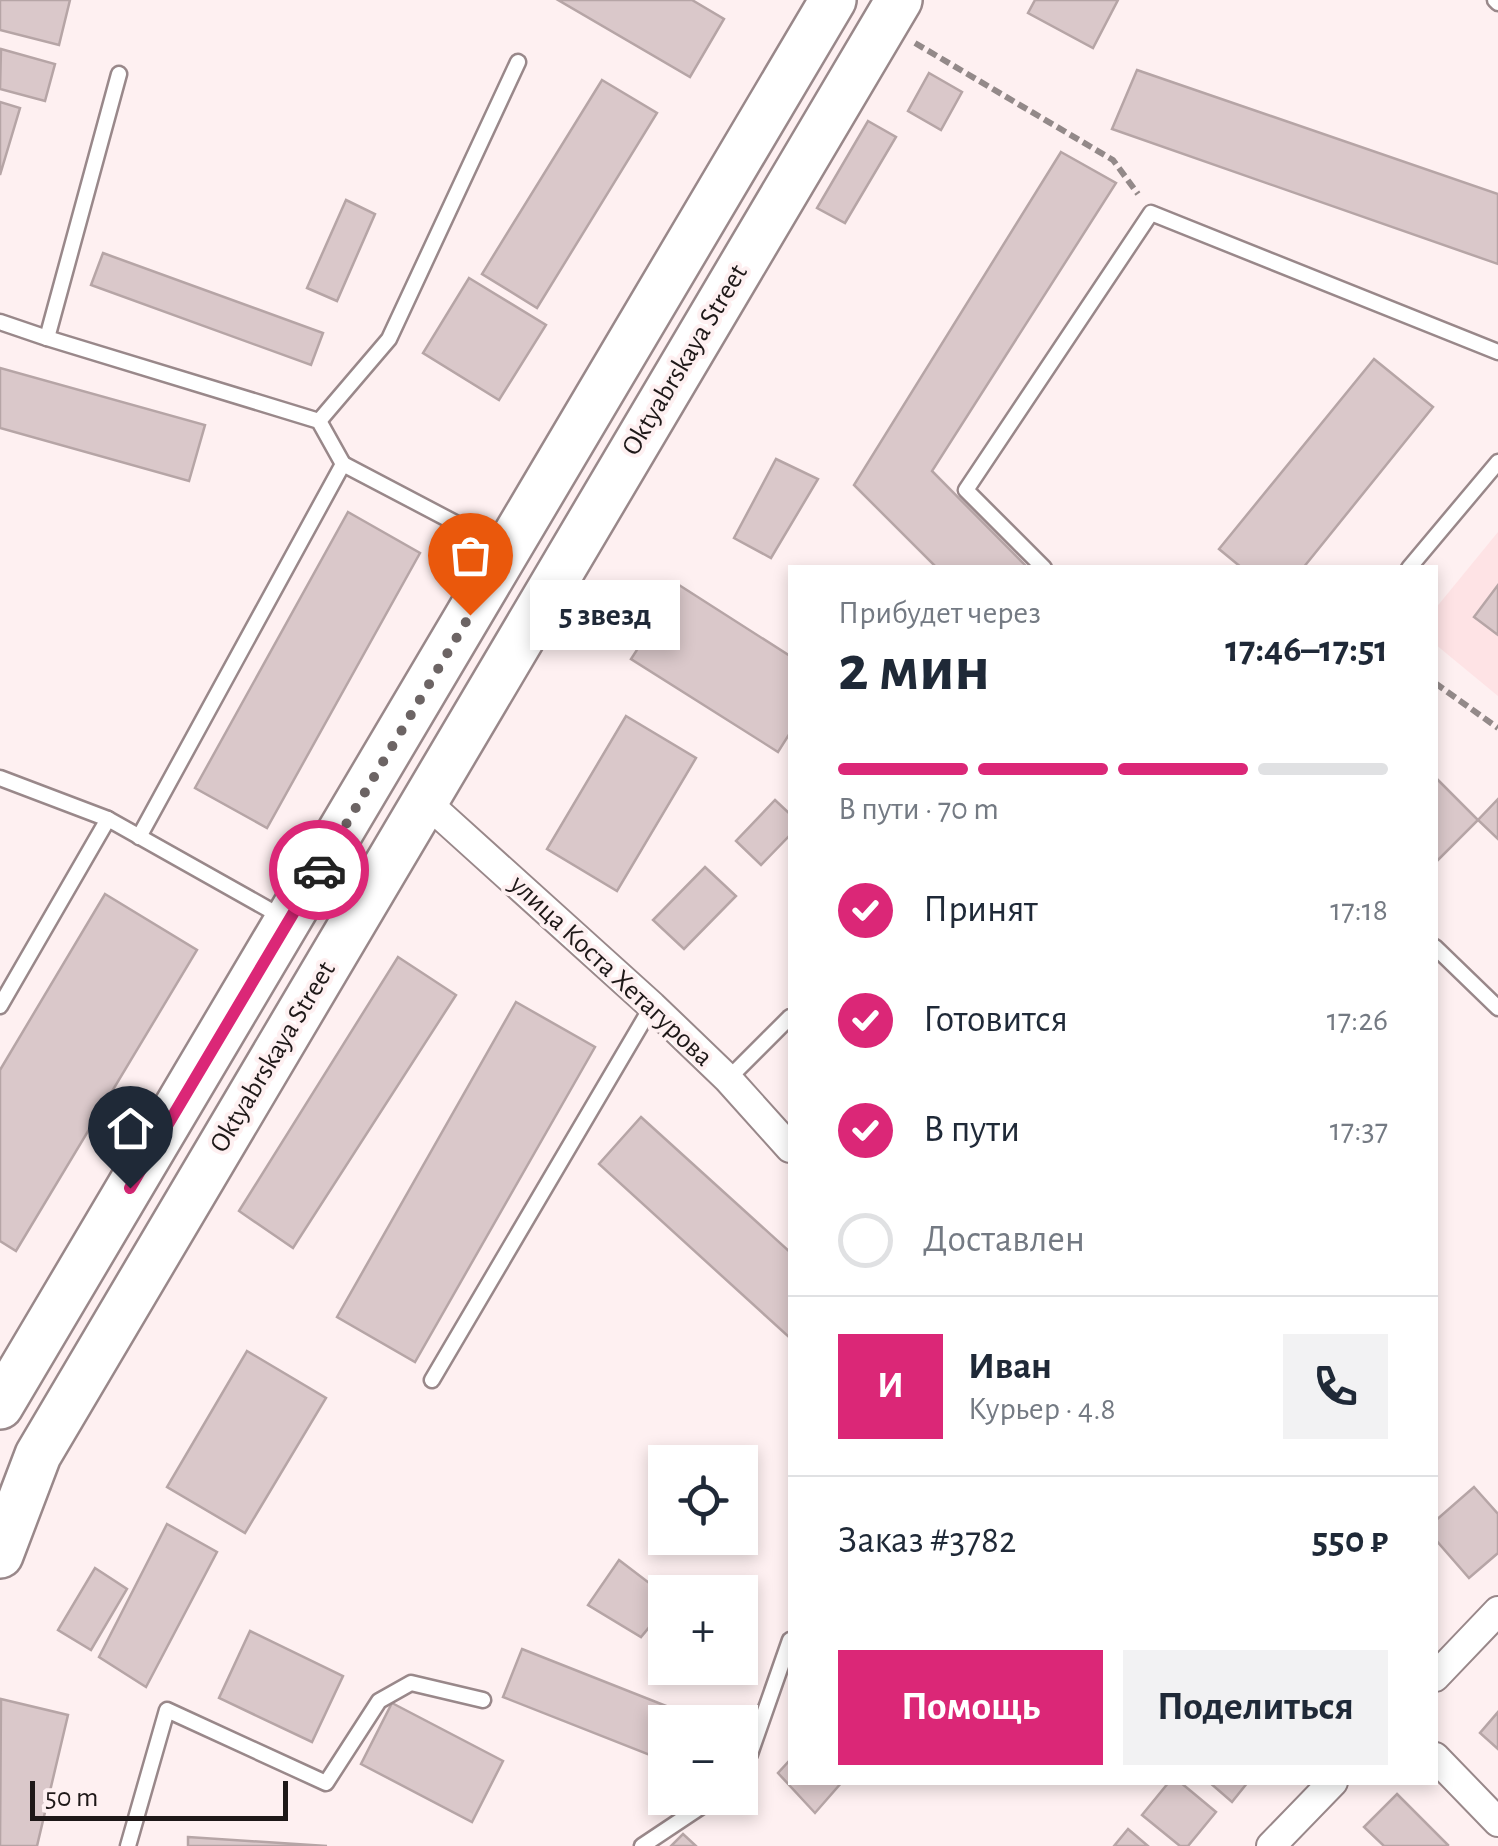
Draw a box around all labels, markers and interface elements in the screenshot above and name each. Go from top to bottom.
street label: Oktyabrskaya Street [617,260,753,460]
pin [428,513,513,616]
icon: bag [443,528,498,583]
callout: 5 звезд [530,580,680,650]
text: Прибудет через [838,597,1041,629]
text: 5 звезд [559,599,651,631]
text: 17:46–17:51 [1225,631,1388,669]
text: 2 мин [838,637,990,702]
text: В пути · 70 m [838,793,999,825]
courier [269,820,369,920]
icon: car [292,843,347,898]
street label: улица Коста Хетагурова [504,869,718,1072]
icon: check [838,883,893,938]
text: Принят [923,891,1038,929]
text: 17:18 [1330,894,1388,926]
street label: Oktyabrskaya Street [205,957,341,1157]
icon: check [838,993,893,1048]
text: Готовится [923,1001,1068,1039]
text: 17:26 [1327,1004,1388,1036]
pin [88,1086,173,1189]
icon: home [103,1101,158,1156]
icon: check [838,1103,893,1158]
text: В пути [923,1111,1020,1149]
text: 17:37 [1330,1114,1388,1146]
text: Доставлен [923,1221,1085,1259]
button: phone [1283,1334,1388,1439]
text: Иван [968,1348,1052,1386]
text: И [877,1367,904,1405]
text: Курьер · 4.8 [968,1393,1116,1425]
map controls [648,1445,758,1815]
button: locate [648,1445,758,1555]
text: Заказ #3782 [838,1522,1016,1560]
text: 550 ₽ [1312,1522,1388,1560]
button: + [648,1575,758,1685]
button: Помощь [838,1650,1103,1765]
button: Поделиться [1123,1650,1388,1765]
button: − [648,1705,758,1815]
scale bar [30,1776,288,1820]
text: 50 m [45,1784,99,1812]

